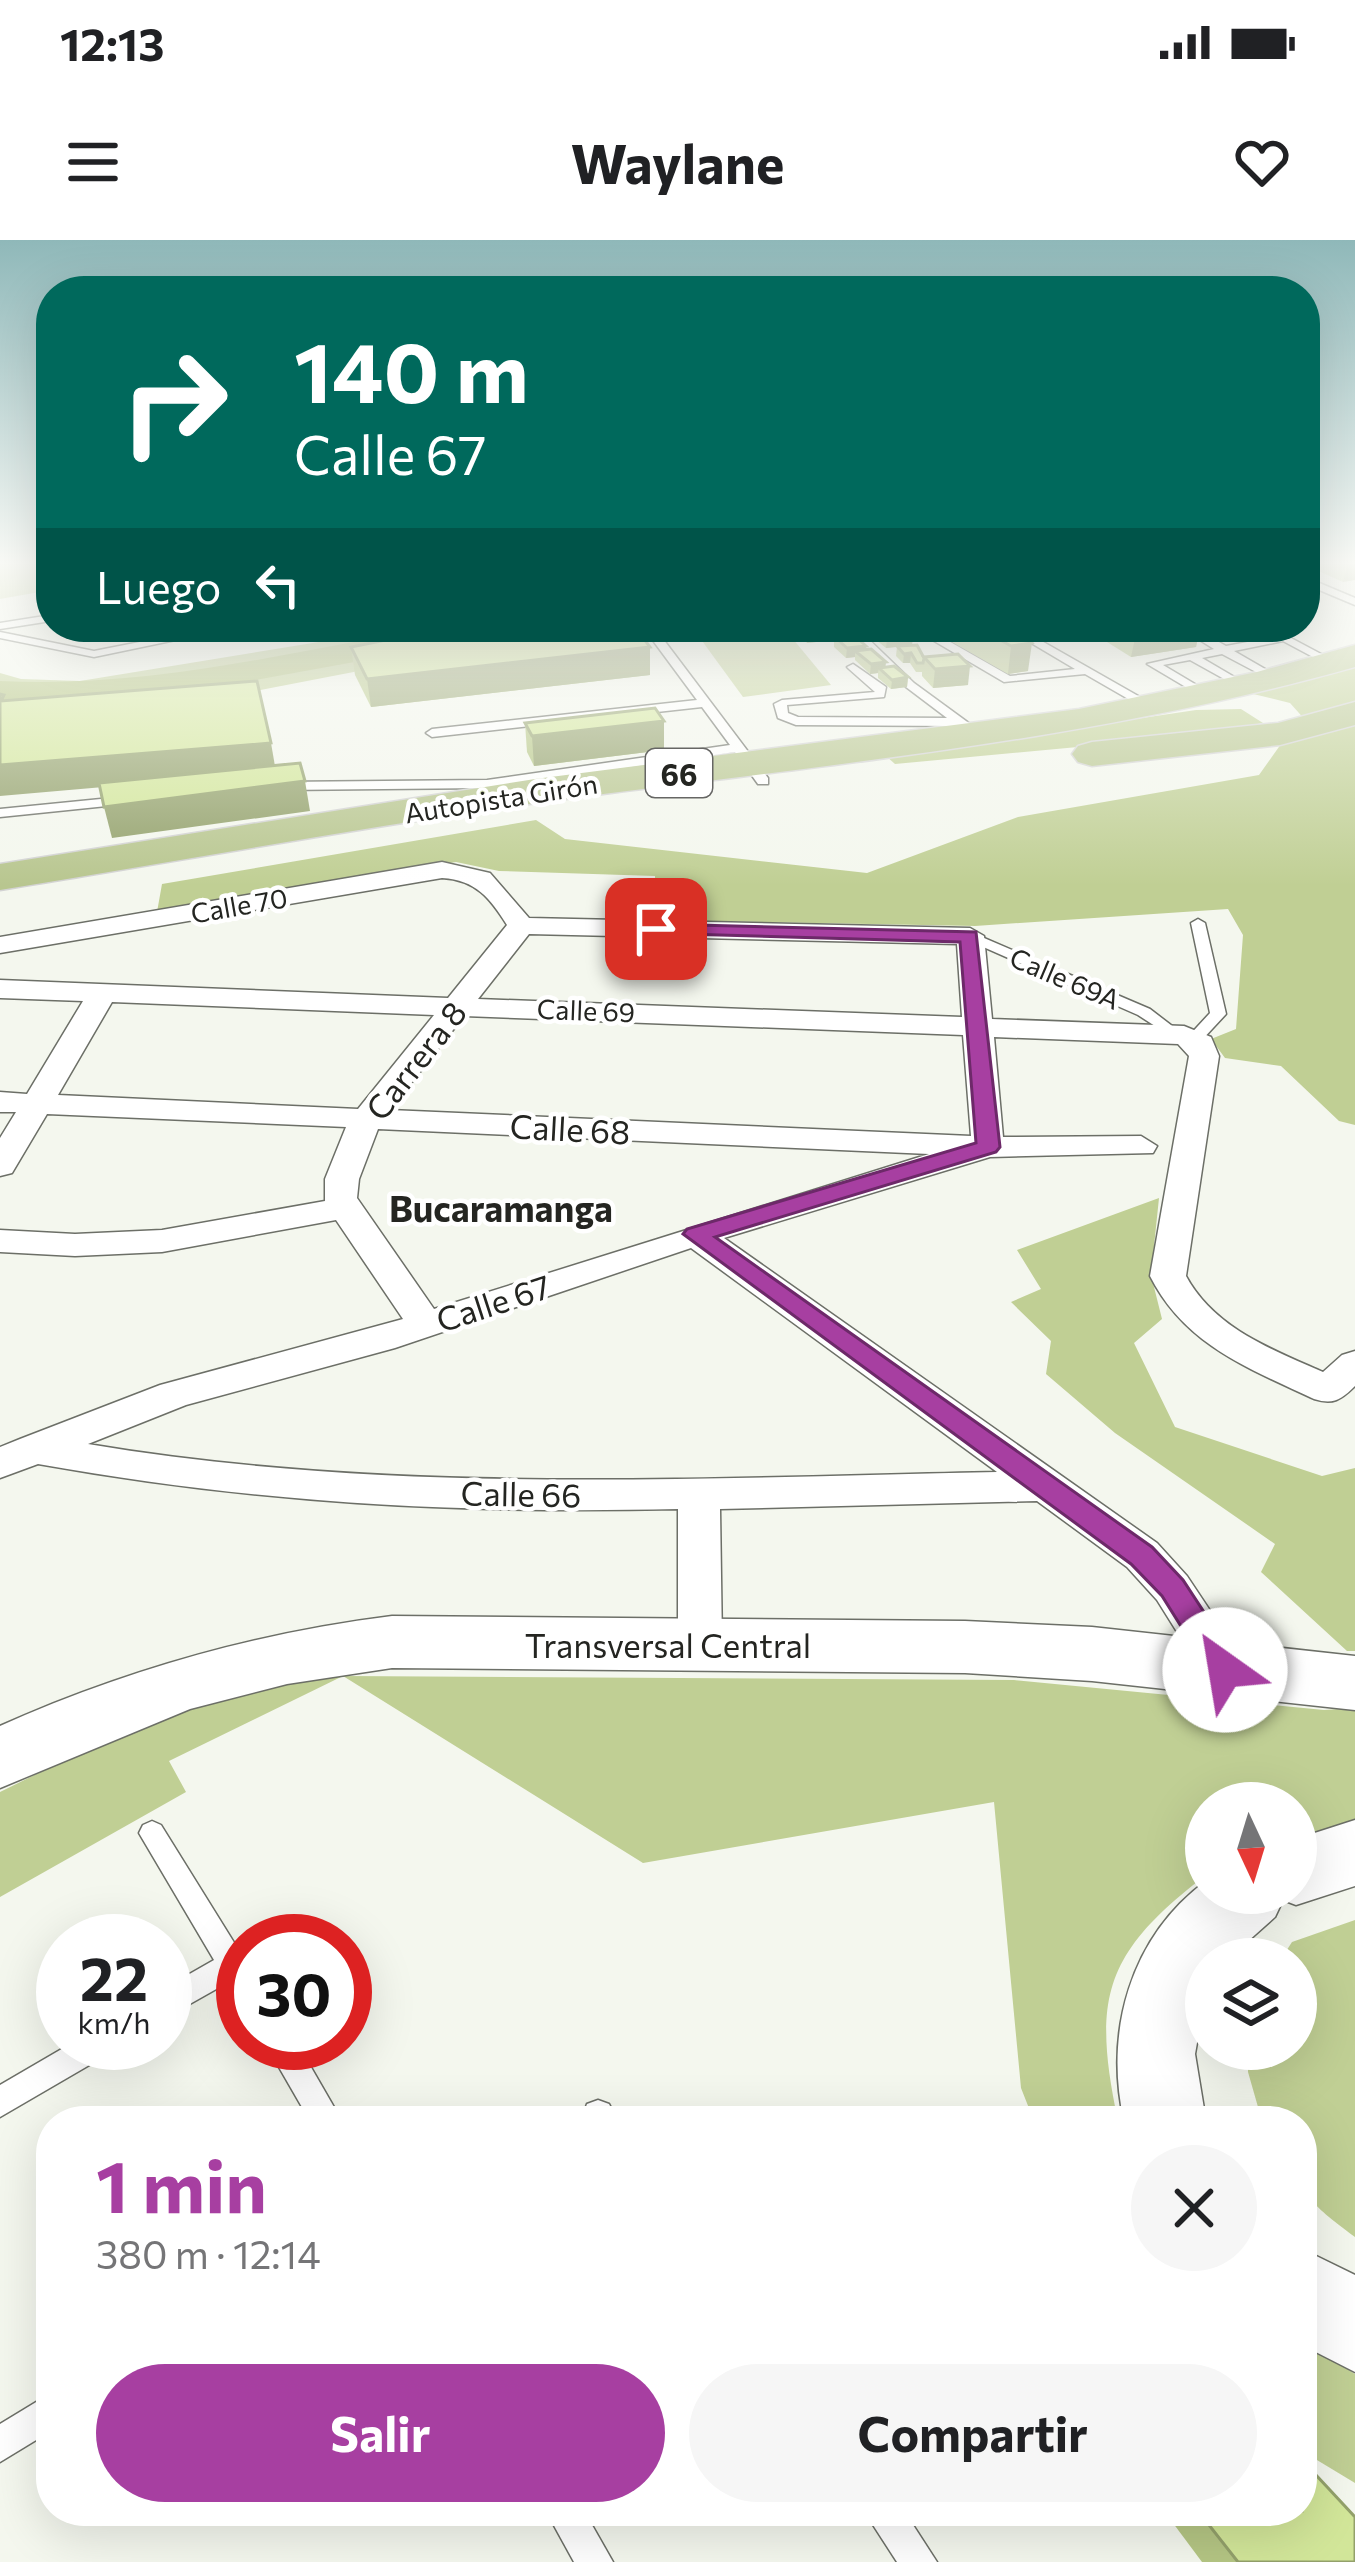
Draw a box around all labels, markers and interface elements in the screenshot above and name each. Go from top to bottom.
text: 12:13 [60,15,164,70]
icon: menu [60,129,126,195]
text: Waylane [571,129,784,195]
icon: heart [1229,129,1295,195]
text: 140 m [294,318,529,420]
icon: right [96,324,252,480]
text: Calle 67 [294,420,487,486]
icon: left [245,552,311,618]
text: Luego [96,558,221,613]
road number: 66 [646,749,712,797]
street label: Autopista Girón [402,766,600,830]
pin [605,878,707,980]
street label: Calle 70 [188,880,290,930]
icon: arrive [623,896,689,962]
street label: Calle 69A [1005,940,1125,1016]
street label: Carrera 8 [356,992,474,1128]
street label: Calle 69 [536,992,636,1028]
street label: Calle 68 [509,1104,631,1152]
district label: Bucaramanga [389,1185,613,1229]
street label: Calle 67 [431,1264,555,1340]
street label: Calle 66 [460,1471,582,1515]
position arrow [1162,1607,1288,1733]
street label: Transversal Central [525,1624,811,1665]
north arrow [1185,1782,1317,1914]
map controls [1185,1782,1317,2070]
speed limit sign: 30 [216,1914,372,2070]
button: layers [1185,1938,1317,2070]
text: 22 [80,1940,148,2013]
text: km/h [78,2003,150,2040]
text: 1 min [96,2140,267,2228]
button: close [1131,2145,1257,2271]
text: 380 m · 12:14 [96,2229,321,2277]
button: Salir [96,2364,665,2502]
button: Compartir [689,2364,1257,2502]

